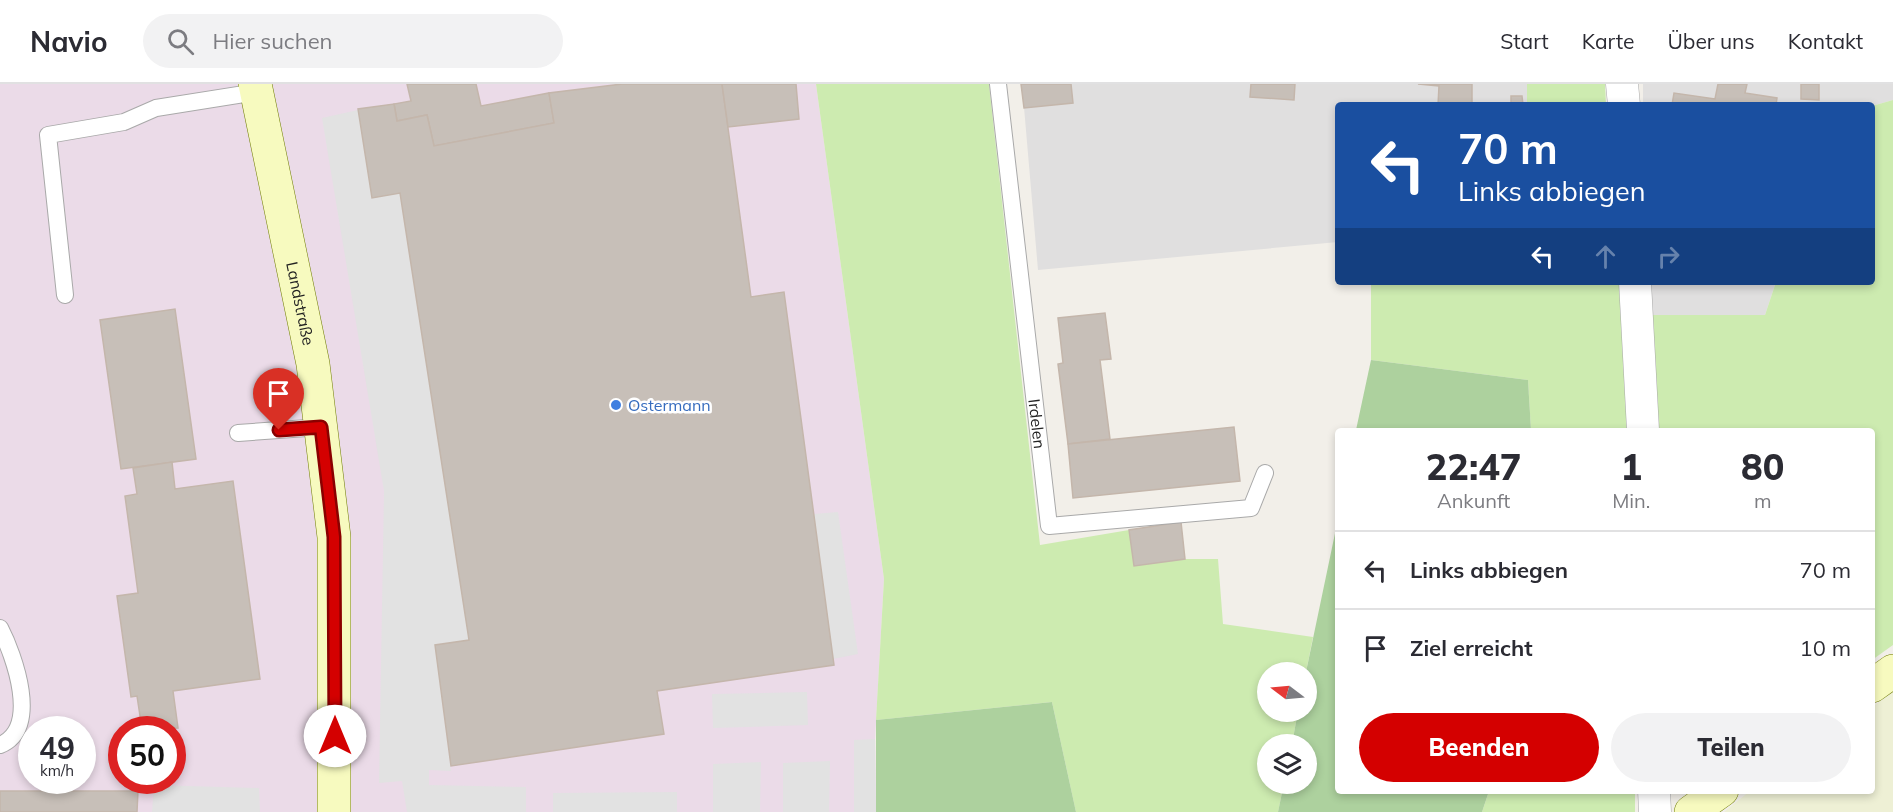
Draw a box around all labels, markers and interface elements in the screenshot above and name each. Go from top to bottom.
search box [143,14,563,68]
text: Navio [30,24,107,59]
icon: search [164,25,197,58]
text: Hier suchen [212,27,333,55]
text: Start [1500,28,1549,54]
text: Karte [1582,28,1634,54]
text: Über uns [1667,28,1755,54]
text: Kontakt [1788,28,1863,54]
text: 70 m [1458,122,1558,175]
icon: left [1359,126,1437,204]
text: Links abbiegen [1458,174,1646,208]
icon: left [1526,240,1559,273]
icon: ahead [1589,240,1622,273]
icon: right [1652,240,1685,273]
street label: Landstraße [282,260,319,347]
pin [253,368,304,430]
icon: arrive [262,377,295,410]
place label: Ostermann [628,395,711,415]
marker: Ostermann [609,398,623,412]
street label: Irdelen [1024,398,1050,450]
text: 22:47 [1426,444,1521,489]
text: 1 [1620,444,1642,489]
text: 80 [1741,444,1784,489]
text: Ankunft [1437,488,1510,513]
text: Min. [1612,488,1650,513]
text: m [1754,488,1771,513]
icon: left [1359,554,1392,587]
text: Links abbiegen [1410,556,1568,584]
text: 70 m [1800,556,1851,584]
icon: arrive [1359,632,1392,665]
text: Ziel erreicht [1410,634,1533,662]
text: 10 m [1800,634,1851,662]
north arrow [1257,662,1317,722]
map controls [1257,662,1317,794]
position arrow [303,704,367,768]
button: Beenden [1359,713,1599,782]
button: Teilen [1611,713,1851,782]
speed limit sign: 50 [108,716,186,794]
text: 49 [39,729,75,767]
button: layers [1257,734,1317,794]
text: km/h [40,761,74,780]

